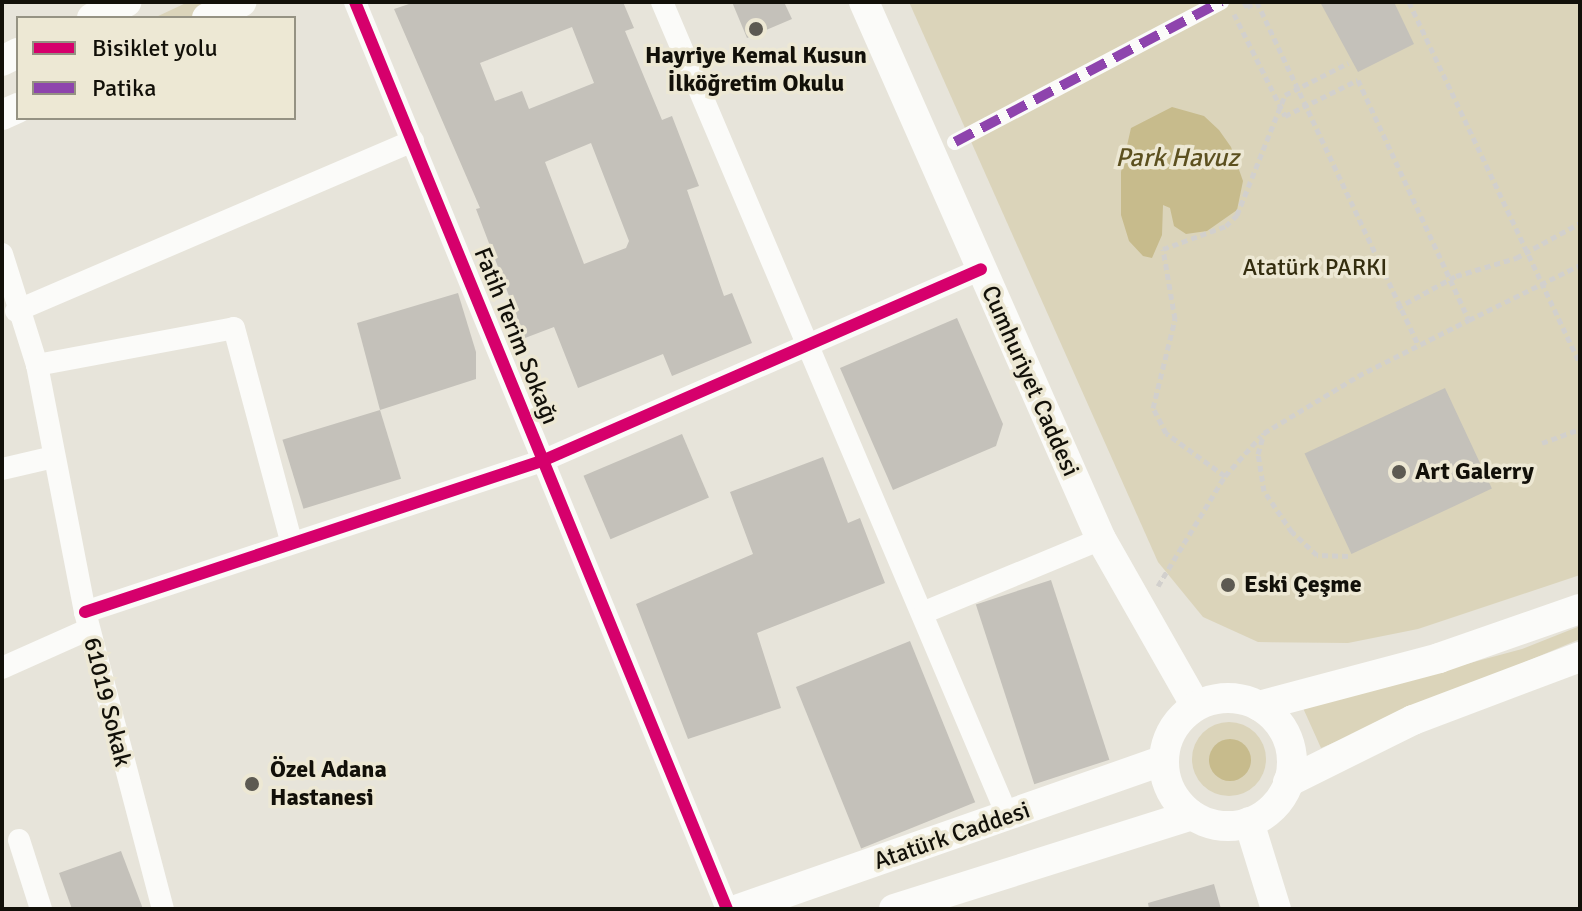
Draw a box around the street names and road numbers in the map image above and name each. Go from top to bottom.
street label: Fatih Terim Sokağı [467,243,565,429]
street label: Cumhuriyet Caddesi [975,281,1085,481]
street label: 61019 Sokak [77,634,137,770]
street label: Atatürk Caddesi [870,796,1034,876]

